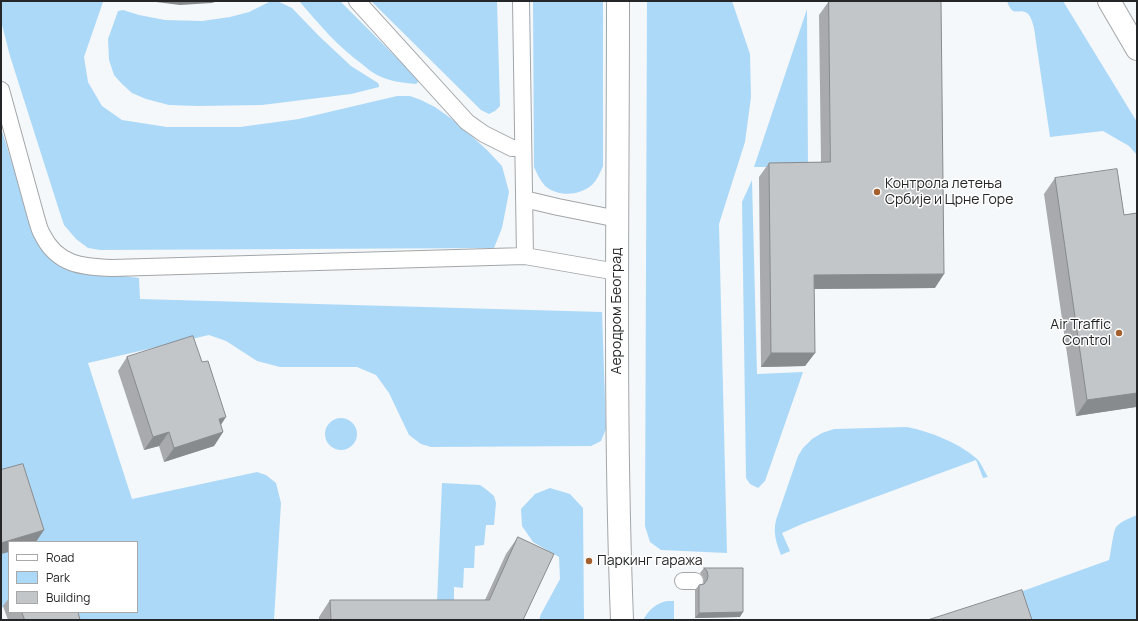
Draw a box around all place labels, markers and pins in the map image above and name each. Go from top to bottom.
place label: Контрола летења Србије и Црне Горе [885,176,1013,208]
marker: Контрола летења Србије и Црне Горе [872,187,882,197]
place label: Air Traffic Control [1050,317,1111,350]
marker: Air Traffic Control [1114,328,1124,338]
place label: Паркинг гаража [597,553,703,569]
marker: Паркинг гаража [584,556,594,566]

